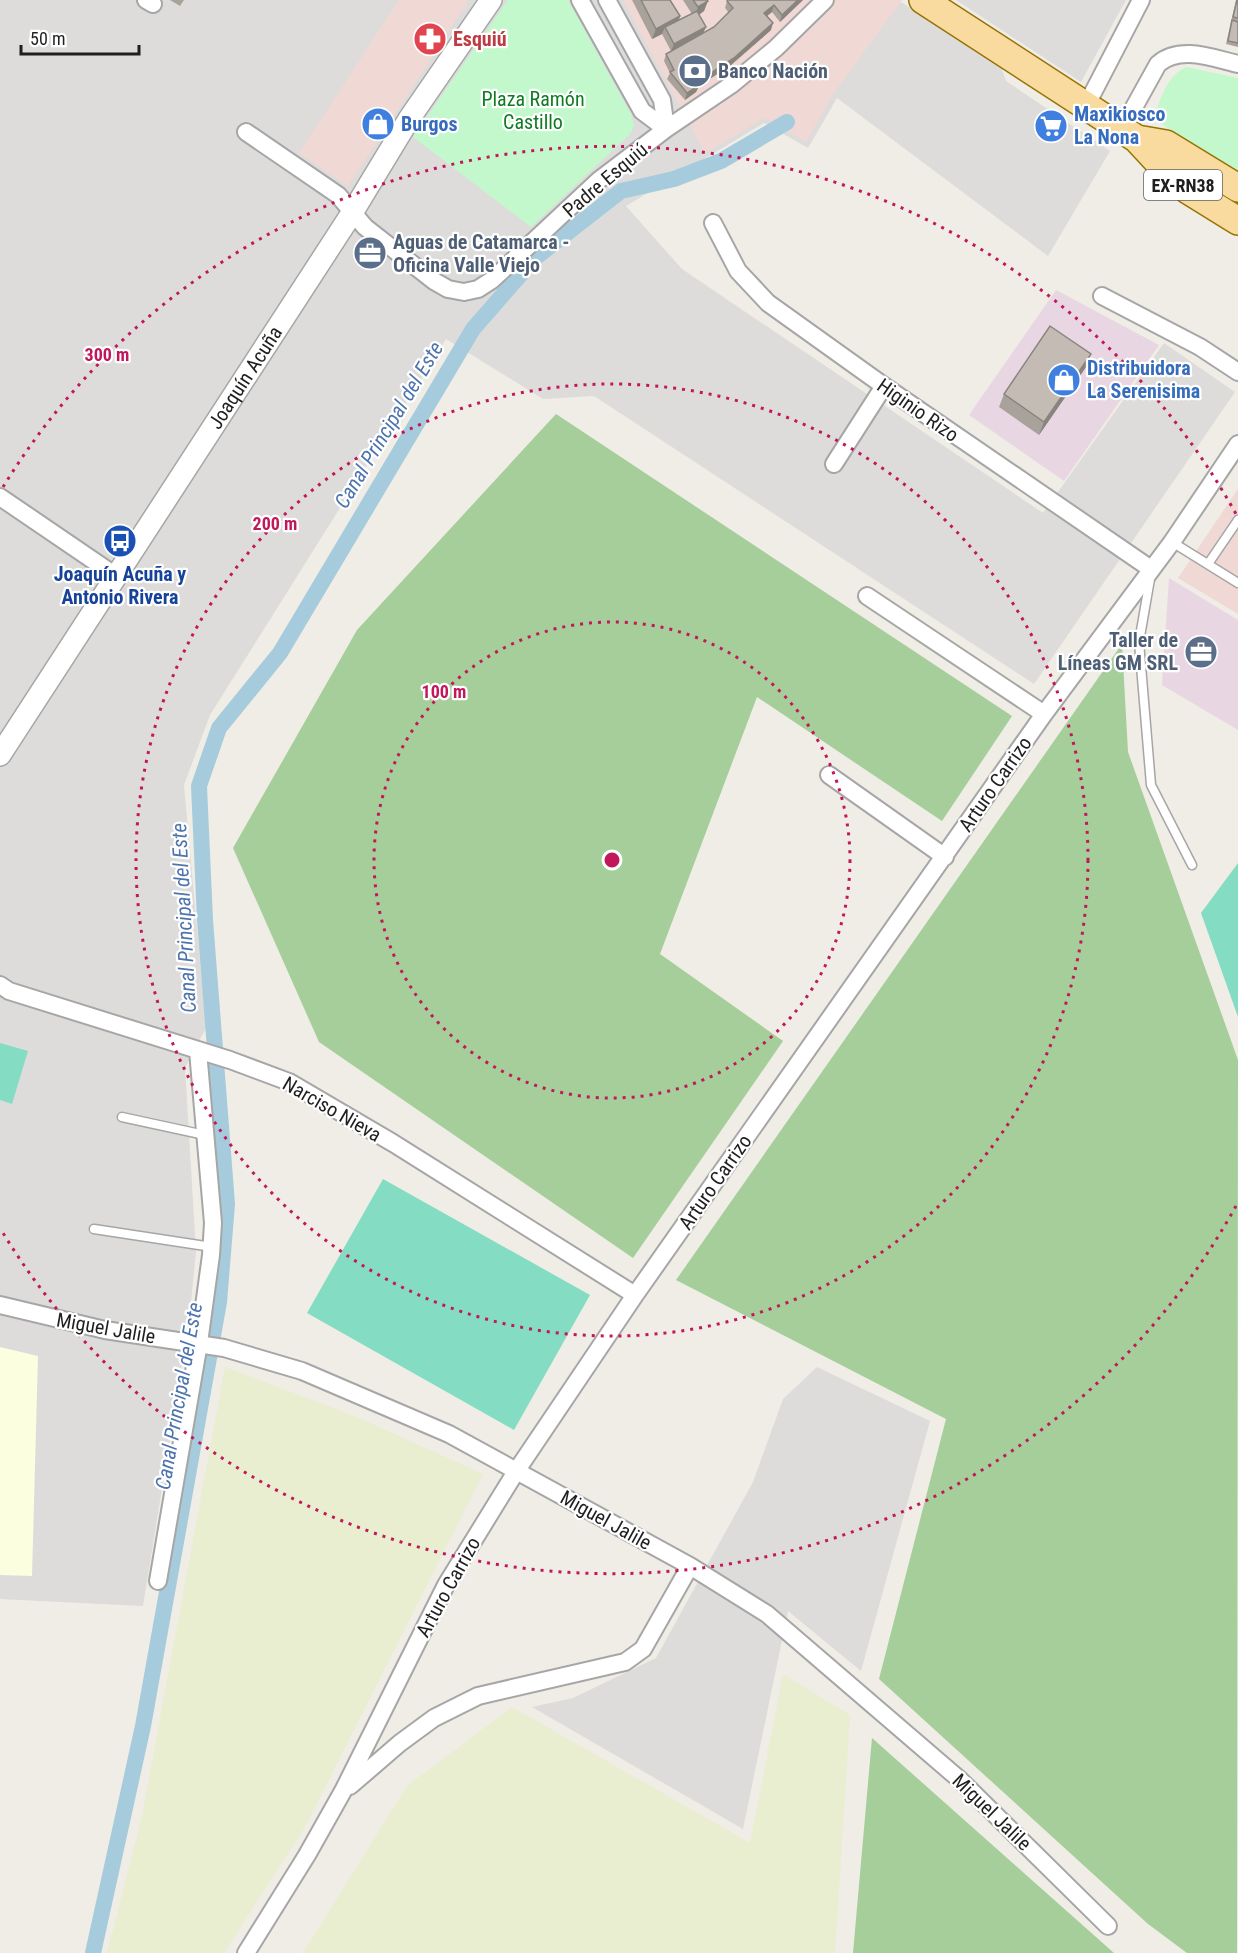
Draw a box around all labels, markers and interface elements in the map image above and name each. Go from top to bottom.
scale bar [21,18,140,56]
pharmacy icon: Esquiú [412,21,448,57]
place label: Esquiú [453,27,507,51]
text: 50 m [30,28,65,49]
bank icon: Banco Nación [677,53,713,89]
place label: Banco Nación [718,59,828,83]
park label: Plaza Ramón Castillo [481,87,585,134]
place label: Maxikiosco La Nona [1074,102,1166,149]
shop icon: Burgos [360,106,396,142]
supermarket icon: Maxikiosco La Nona [1033,108,1069,144]
place label: Burgos [401,112,458,136]
street label: Padre Esquiú [558,138,652,222]
road number: EX-RN38 [1144,170,1222,200]
place label: Aguas de Catamarca - Oficina Valle Viejo [393,230,570,277]
office icon: Aguas de Catamarca - Oficina Valle Viejo [352,235,388,271]
street label: Joaquín Acuña [203,322,287,434]
water label: Canal Principal del Este [330,337,448,513]
text: 300 m [85,344,129,365]
place label: Distribuidora La Serenisima [1087,356,1200,403]
shop icon: Distribuidora La Serenisima [1046,362,1082,398]
street label: Higinio Rizo [873,373,963,447]
text: 200 m [253,513,297,534]
bus stop icon: Joaquín Acuña y Antonio Rivera [102,523,138,559]
place label: Joaquín Acuña y Antonio Rivera [54,562,186,609]
place label: Taller de Líneas GM SRL [1058,628,1178,675]
office icon: Taller de Líneas GM SRL [1183,634,1219,670]
text: 100 m [422,681,466,702]
street label: Arturo Carrizo [953,732,1037,836]
water label: Canal Principal del Este [167,823,201,1013]
centre of rings [602,850,622,870]
street label: Narciso Nieva [279,1071,385,1147]
street label: Arturo Carrizo [673,1130,757,1234]
water label: Canal Principal del Este [151,1300,207,1492]
street label: Miguel Jalile [55,1307,157,1349]
street label: Miguel Jalile [556,1485,656,1555]
street label: Arturo Carrizo [411,1533,485,1641]
street label: Miguel Jalile [948,1769,1036,1855]

